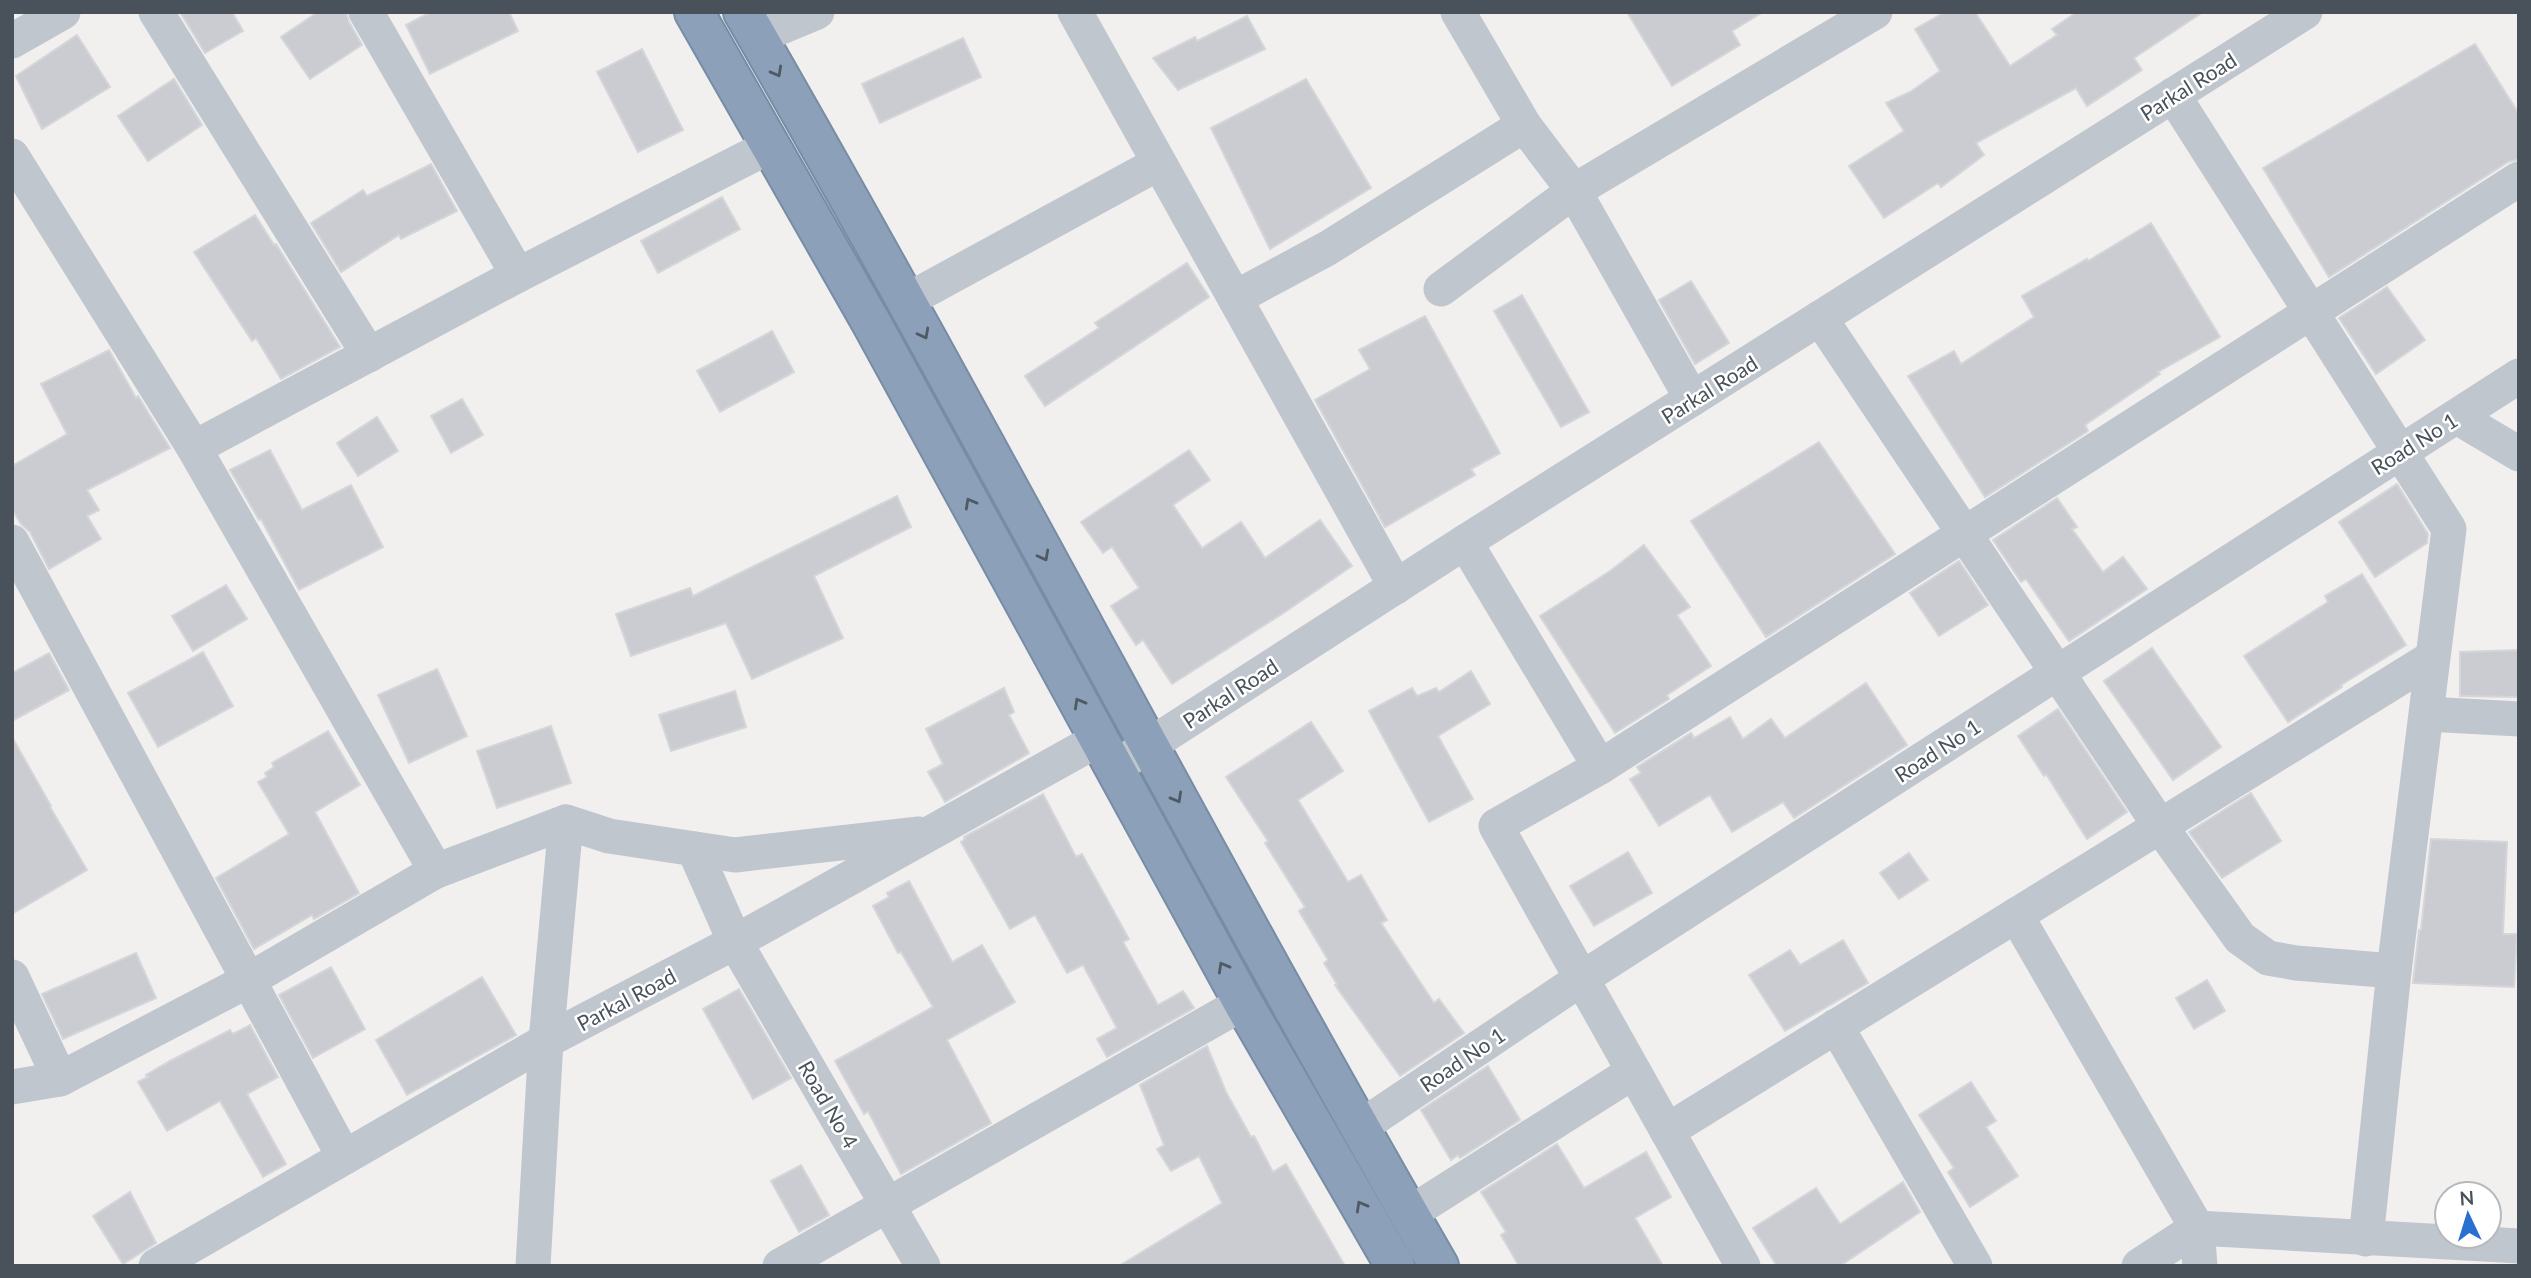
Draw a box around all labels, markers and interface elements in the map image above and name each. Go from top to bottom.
street label: Parkal Road [2135,47,2241,125]
one-way arrow [769,64,782,77]
one-way arrow [916,327,929,339]
street label: Parkal Road [1656,350,1762,428]
street label: Road No 1 [2366,407,2462,479]
one-way arrow [965,498,978,510]
one-way arrow [1036,548,1049,561]
street label: Parkal Road [1178,653,1282,733]
one-way arrow [1074,697,1087,710]
street label: Road No 1 [1889,713,1985,787]
one-way arrow [1169,791,1182,804]
one-way arrow [1218,962,1231,974]
street label: Parkal Road [572,963,680,1035]
street label: Road No 1 [1415,1021,1509,1097]
street label: Road No 4 [794,1056,864,1152]
north arrow [2433,1180,2503,1250]
text: N [2459,1186,2475,1210]
one-way arrow [1356,1201,1369,1214]

